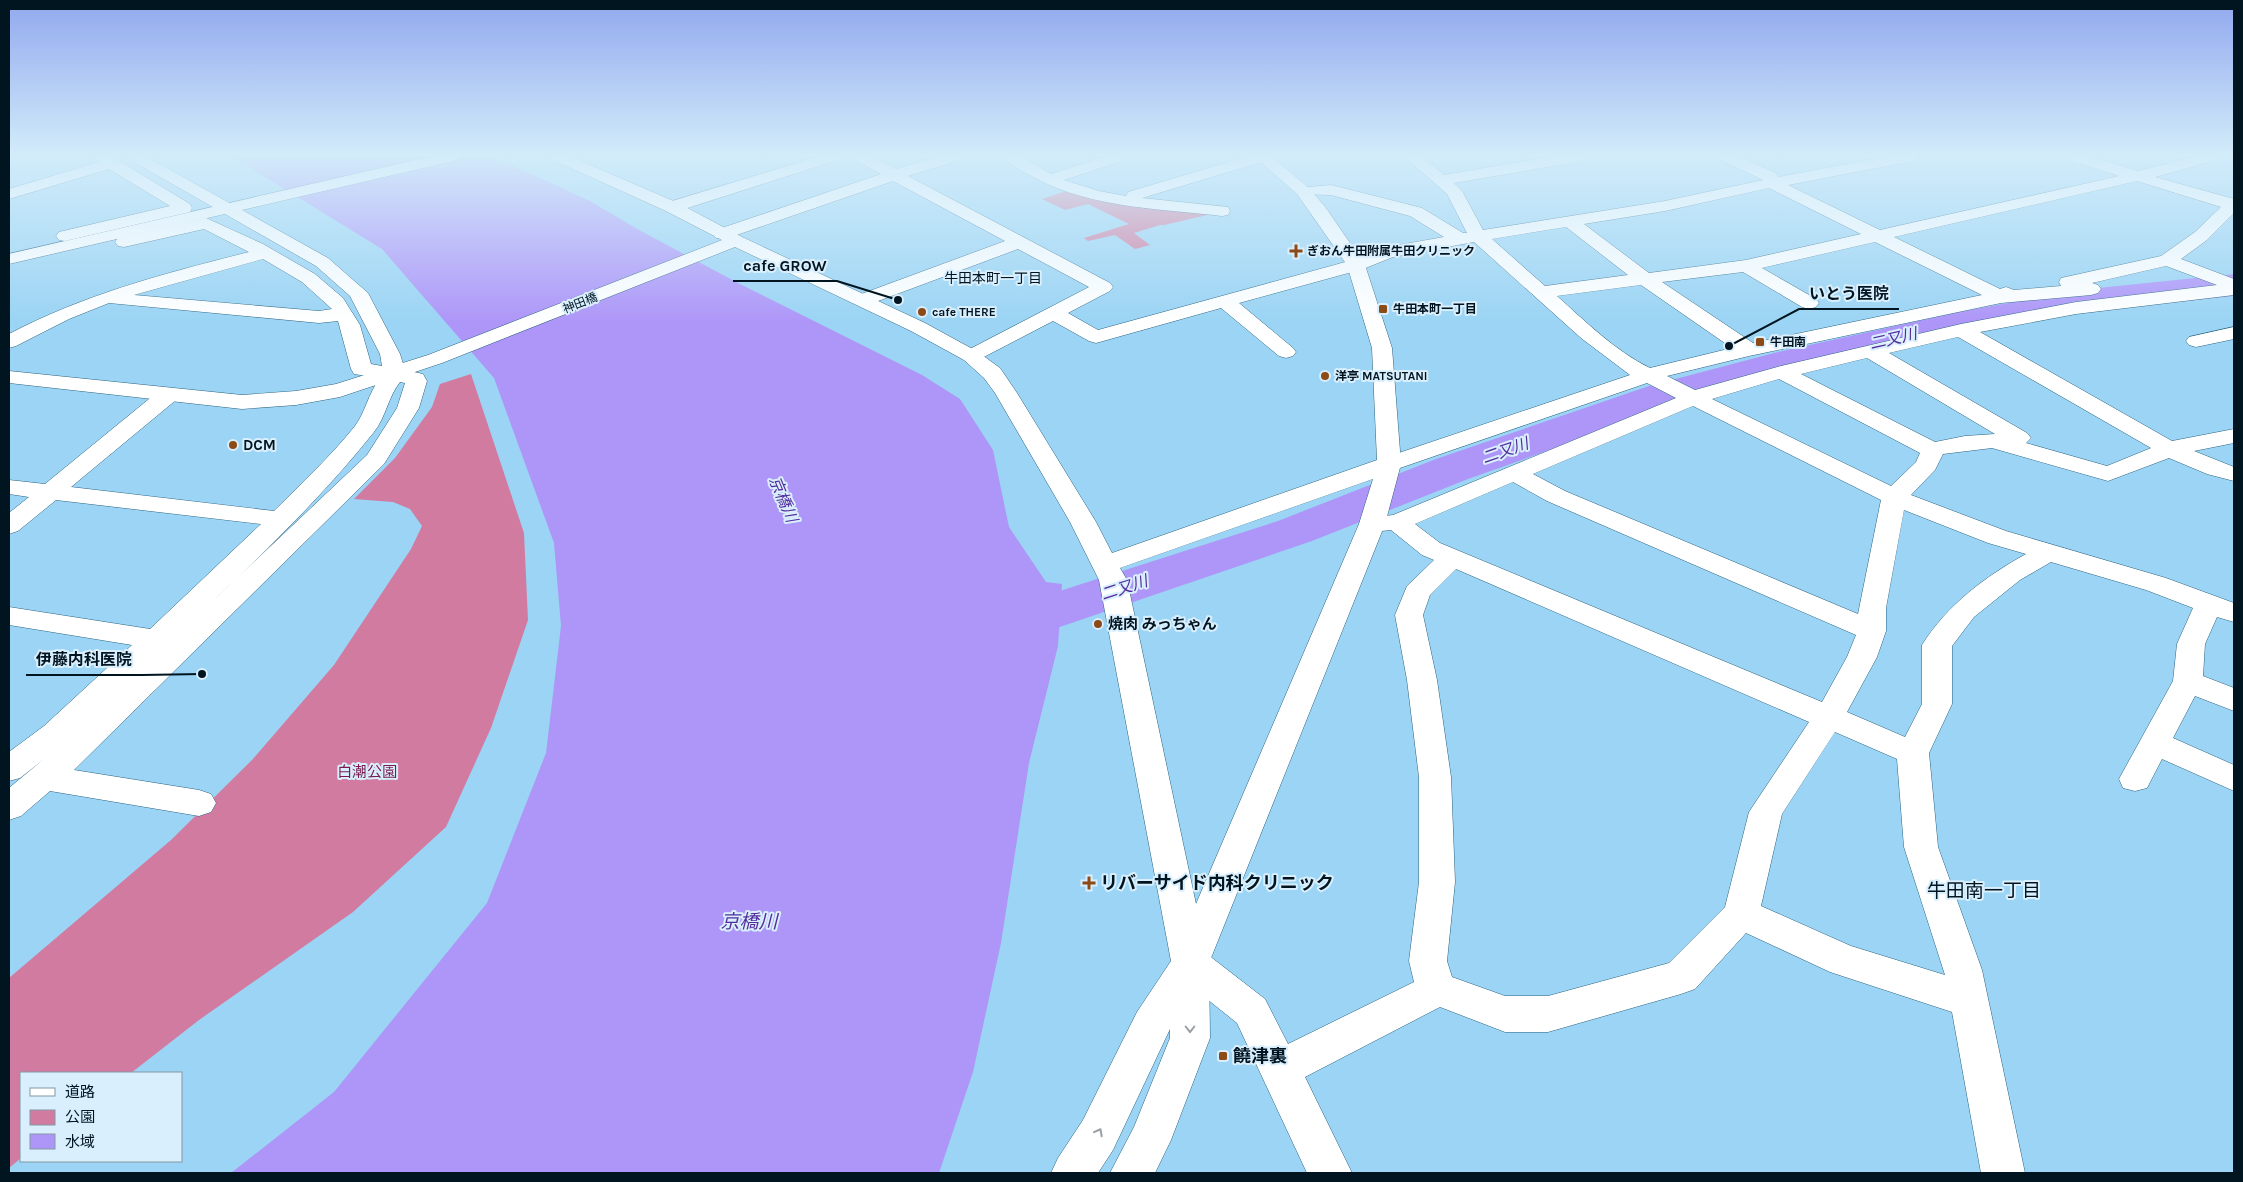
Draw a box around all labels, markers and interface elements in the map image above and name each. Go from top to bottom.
marker: ぎおん牛田附属牛田クリニック [1289,244,1303,258]
place label: ぎおん牛田附属牛田クリニック [1307,244,1475,258]
callout: cafe GROW [733,250,837,281]
text: cafe GROW [743,256,827,275]
district label: 牛田本町一丁目 [944,270,1042,287]
callout: いとう医院 [1799,278,1899,309]
text: いとう医院 [1809,284,1889,303]
street label: 神田橋 [561,290,599,316]
place label: 牛田本町一丁目 [1393,302,1477,316]
marker: 牛田本町一丁目 [1377,303,1389,315]
place label: cafe THERE [932,305,996,319]
marker: cafe THERE [916,306,928,318]
water label: 二又川 [1868,323,1921,353]
place label: 牛田南 [1770,335,1806,349]
marker: 牛田南 [1754,336,1766,348]
place label: 洋亭 MATSUTANI [1335,369,1427,383]
marker: 洋亭 MATSUTANI [1319,370,1331,382]
water label: 二又川 [1479,433,1533,467]
place label: DCM [243,436,276,454]
marker: DCM [227,439,239,451]
water label: 京橋川 [765,473,802,527]
water label: 二又川 [1098,570,1152,604]
place label: 焼肉 みっちゃん [1108,615,1217,633]
marker: 焼肉 みっちゃん [1092,618,1104,630]
callout: 伊藤内科医院 [26,644,142,675]
text: 伊藤内科医院 [35,650,132,669]
park label: 白潮公園 [337,763,397,781]
place label: リバーサイド内科クリニック [1100,872,1334,894]
marker: リバーサイド内科クリニック [1082,876,1096,890]
district label: 牛田南一丁目 [1927,880,2041,902]
water label: 京橋川 [720,911,779,933]
one-way arrow [1185,1026,1195,1033]
place label: 饒津裏 [1233,1045,1287,1067]
marker: 饒津裏 [1217,1050,1229,1062]
legend [20,1072,182,1162]
text: 道路 [65,1083,95,1101]
text: 公園 [65,1108,95,1126]
one-way arrow [1093,1128,1103,1137]
text: 水域 [65,1133,95,1151]

